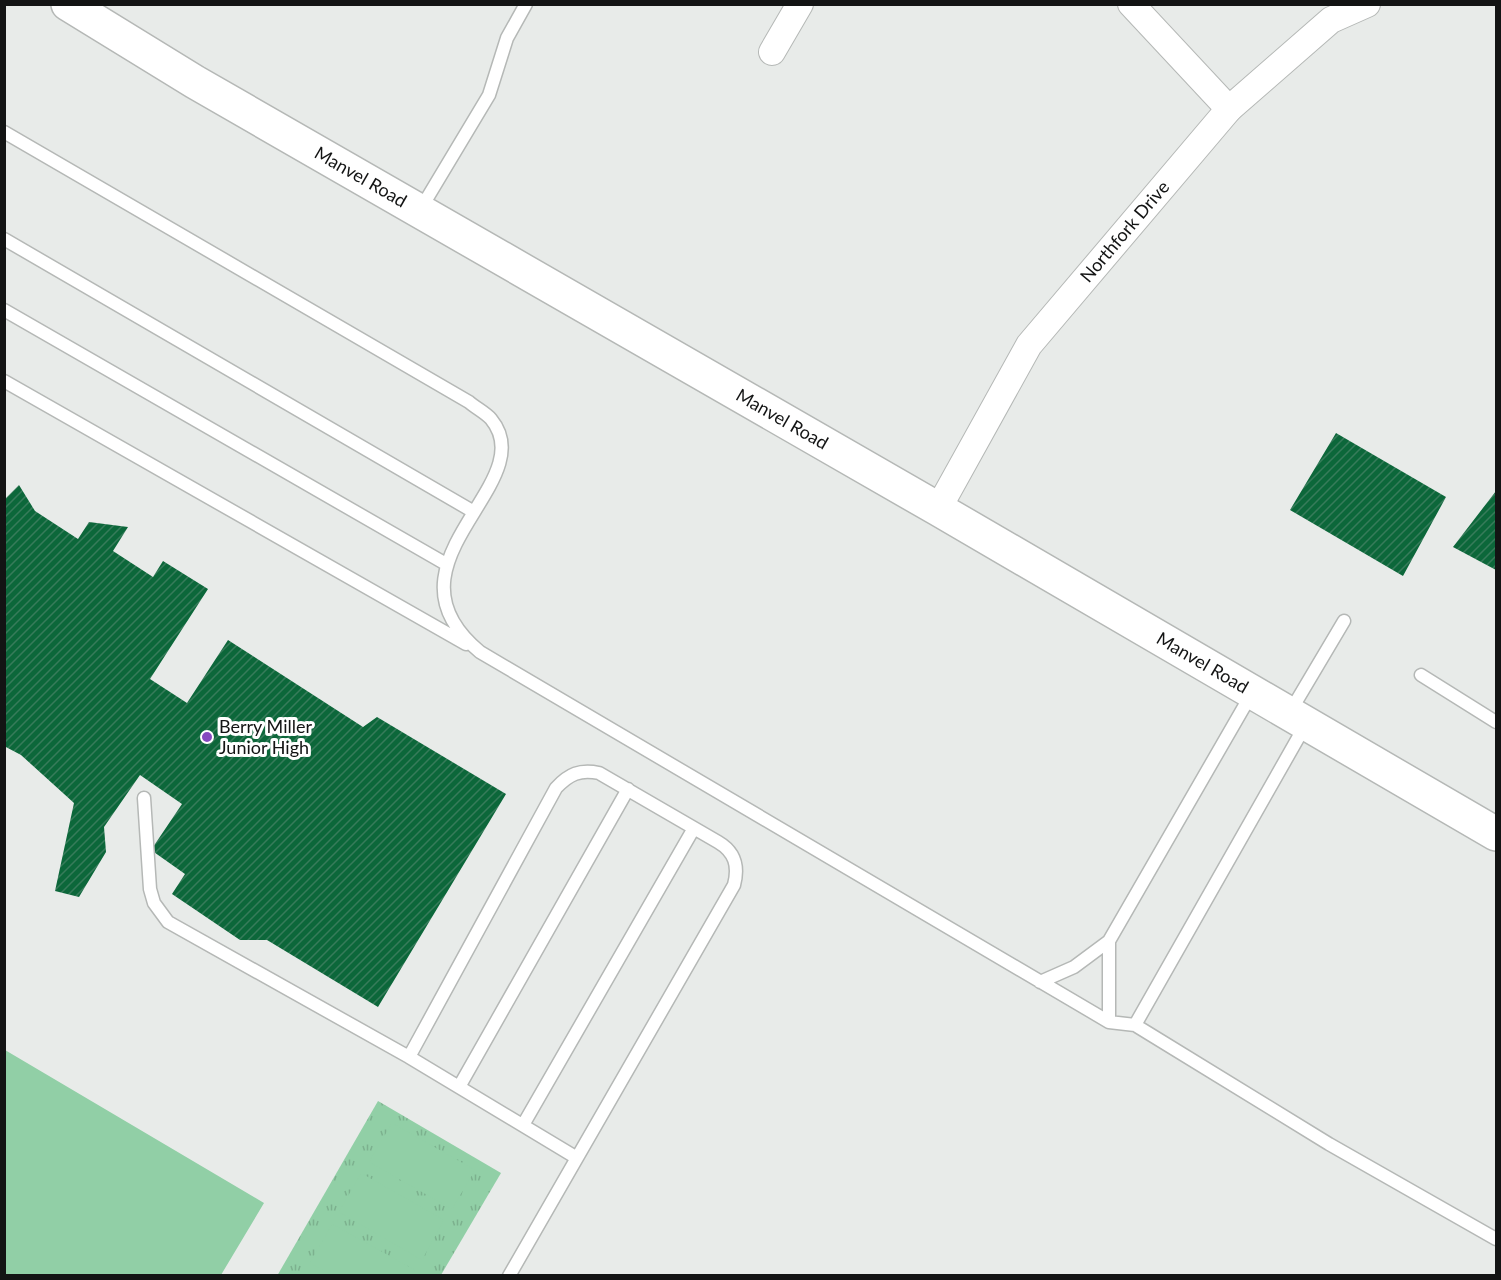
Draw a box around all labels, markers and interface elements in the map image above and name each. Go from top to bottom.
street label: Manvel Road [311,141,411,211]
street label: Northfork Drive [1075,176,1173,286]
street label: Manvel Road [732,383,832,454]
street label: Manvel Road [1153,627,1253,697]
place label: Berry Miller Junior High [219,715,312,758]
marker: Berry Miller Junior High [200,730,214,744]

